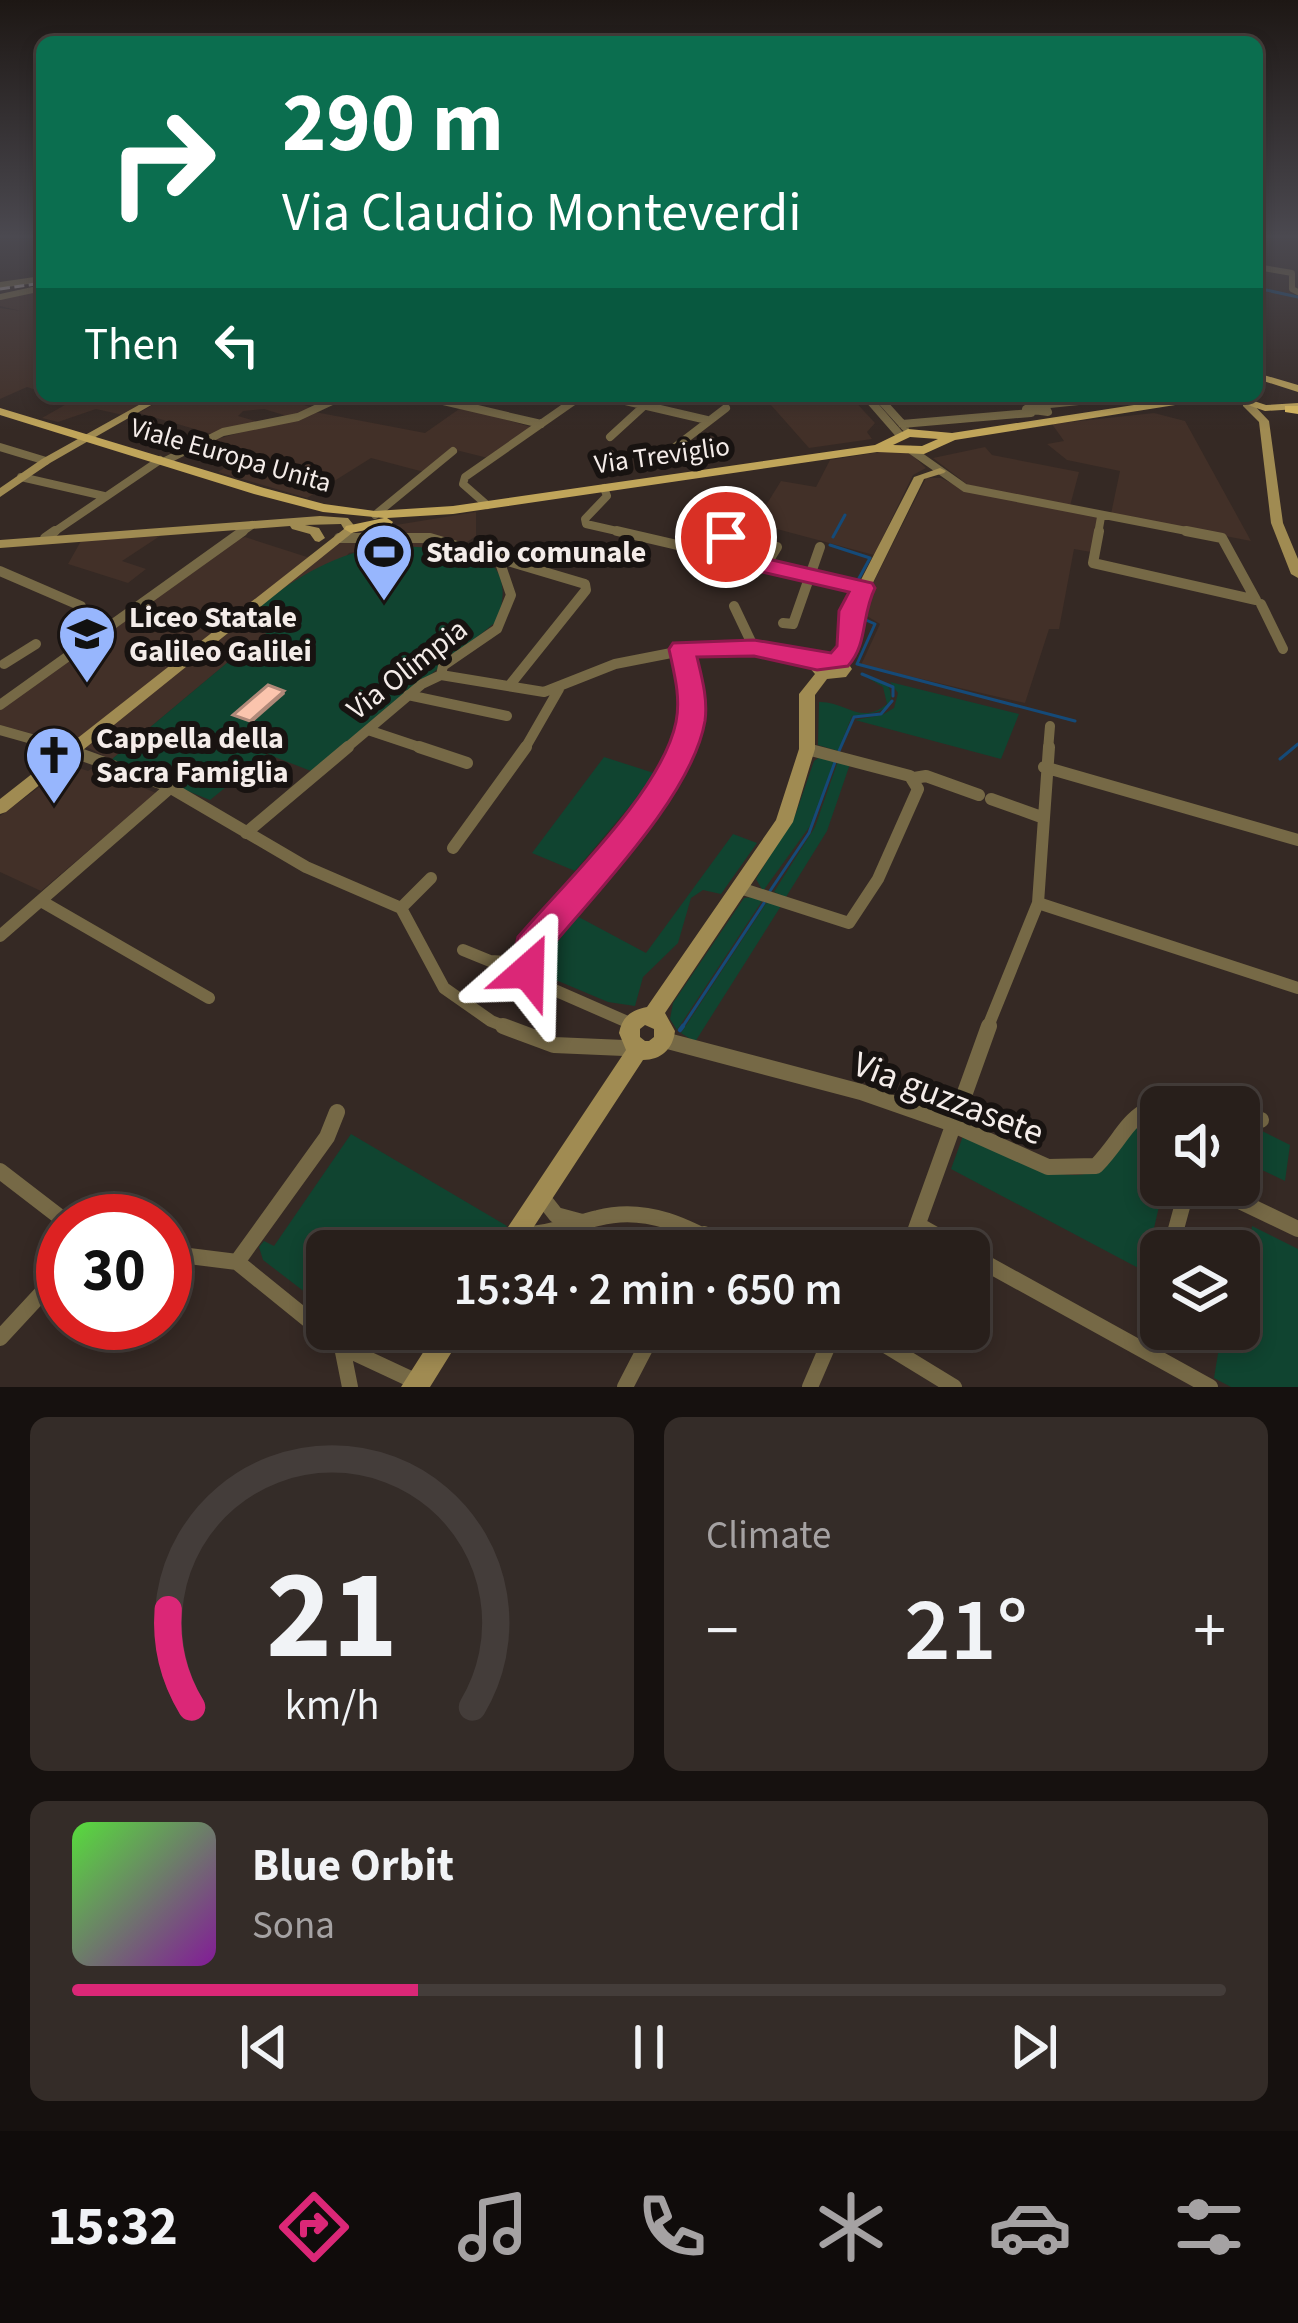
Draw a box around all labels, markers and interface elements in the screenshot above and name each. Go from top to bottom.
text: 290 m [282,64,504,184]
icon: right [84,84,240,240]
text: Via Claudio Monteverdi [282,175,802,252]
icon: left [204,312,270,378]
text: Then [84,313,180,377]
street label: Viale Europa Unita [126,408,336,503]
street label: Via Treviglio [592,427,732,484]
pin [675,486,777,588]
icon: arrive [693,504,759,570]
sports icon: Stadio comunale [353,521,415,603]
place label: Stadio comunale [426,531,646,574]
place label: Liceo Statale Galileo Galilei [129,596,312,673]
school or university icon: Liceo Statale Galileo Galilei [56,603,118,685]
street label: Via Olimpia [338,608,477,730]
place label: Cappella della Sacra Famiglia [96,717,289,794]
church icon: Cappella della Sacra Famiglia [23,724,85,806]
position arrow [465,908,591,1034]
street label: Via guzzasete [846,1039,1051,1158]
map controls [1140,1086,1260,1350]
button: sound [1140,1086,1260,1206]
speed limit sign: 30 [36,1194,192,1350]
button: layers [1140,1230,1260,1350]
text: 15:34 · 2 min · 650 m [454,1258,842,1322]
text: Climate [706,1508,831,1564]
text: 21 [266,1528,398,1706]
text: 21° [904,1567,1028,1695]
text: − [706,1584,739,1678]
text: + [1193,1584,1226,1678]
text: km/h [284,1675,380,1736]
text: Blue Orbit [252,1834,454,1898]
text: Sona [252,1898,335,1954]
icon: previous [231,2014,297,2080]
icon: pause [616,2014,682,2080]
icon: next [1001,2014,1067,2080]
icon: directions [272,2185,356,2269]
icon: music [451,2185,535,2269]
icon: phone [630,2185,714,2269]
icon: climate [809,2185,893,2269]
icon: car [988,2185,1072,2269]
icon: filters [1167,2185,1251,2269]
text: 15:32 [47,2189,178,2266]

